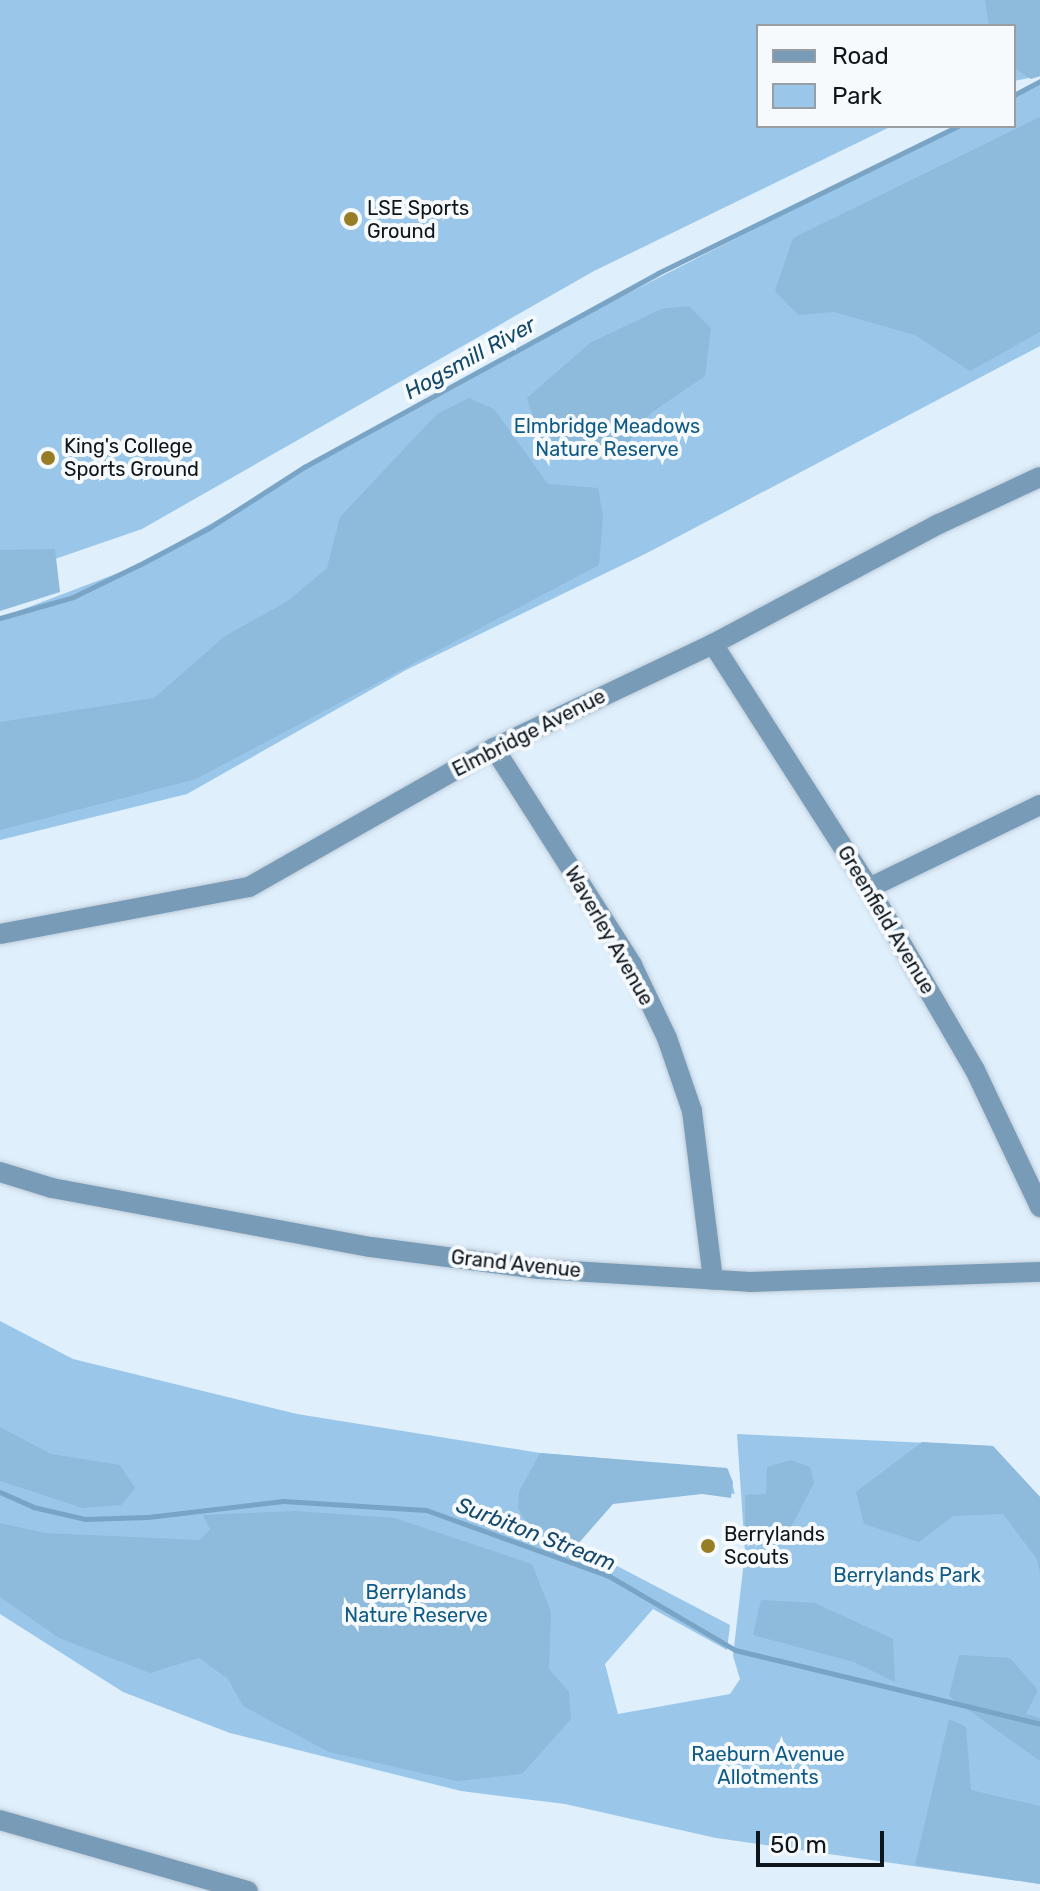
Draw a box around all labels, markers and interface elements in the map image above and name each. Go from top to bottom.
legend [756,24,1016,128]
text: Road [832,42,889,70]
text: Park [832,82,882,110]
place label: LSE Sports Ground [367,196,469,243]
marker: LSE Sports Ground [342,210,360,228]
water label: Hogsmill River [400,311,540,405]
park label: Elmbridge Meadows Nature Reserve [514,415,700,462]
place label: King's College Sports Ground [64,434,199,481]
marker: King's College Sports Ground [39,449,57,467]
street label: Elmbridge Avenue [448,684,610,782]
street label: Greenfield Avenue [832,841,940,999]
street label: Waverley Avenue [559,862,659,1010]
street label: Grand Avenue [450,1245,582,1283]
water label: Surbiton Stream [453,1491,619,1577]
place label: Berrylands Scouts [724,1522,825,1569]
marker: Berrylands Scouts [699,1537,717,1555]
park label: Berrylands Park [833,1563,981,1587]
park label: Berrylands Nature Reserve [344,1581,488,1628]
park label: Raeburn Avenue Allotments [691,1742,845,1789]
scale bar [760,1815,888,1865]
text: 50 m [770,1831,827,1859]

